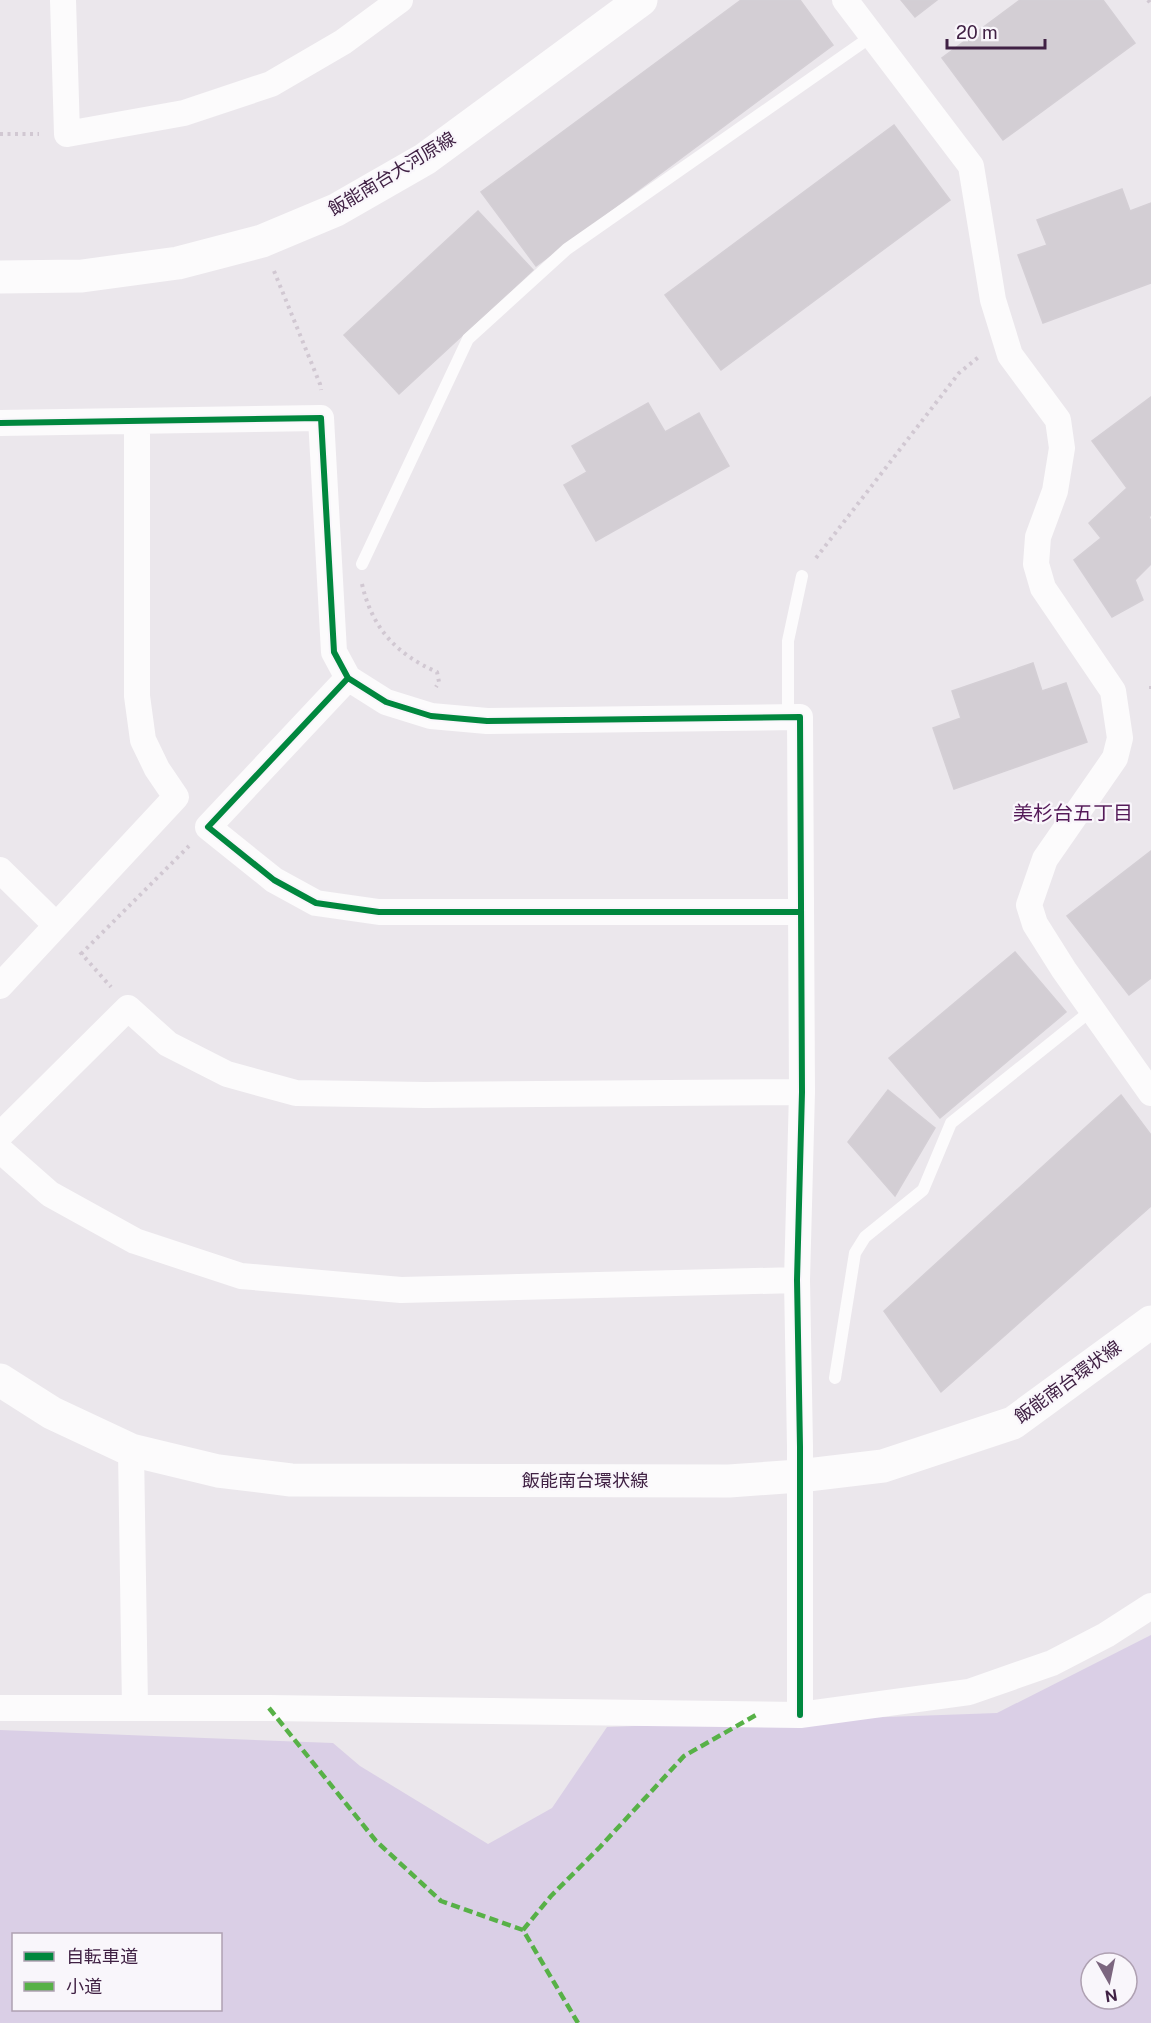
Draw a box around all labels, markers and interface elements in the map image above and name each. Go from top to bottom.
scale bar [947,12,1044,50]
text: 20 m [956,22,998,43]
street label: 飯能南台大河原線 [325,127,459,220]
district label: 美杉台五丁目 [1013,801,1133,825]
street label: 飯能南台環状線 [1011,1336,1125,1427]
street label: 飯能南台環状線 [522,1470,648,1491]
legend [12,1933,222,2011]
text: 自転車道 [66,1946,138,1967]
north arrow [1079,1951,1139,2011]
text: 小道 [66,1976,102,1997]
text: N [1104,1985,1119,2006]

